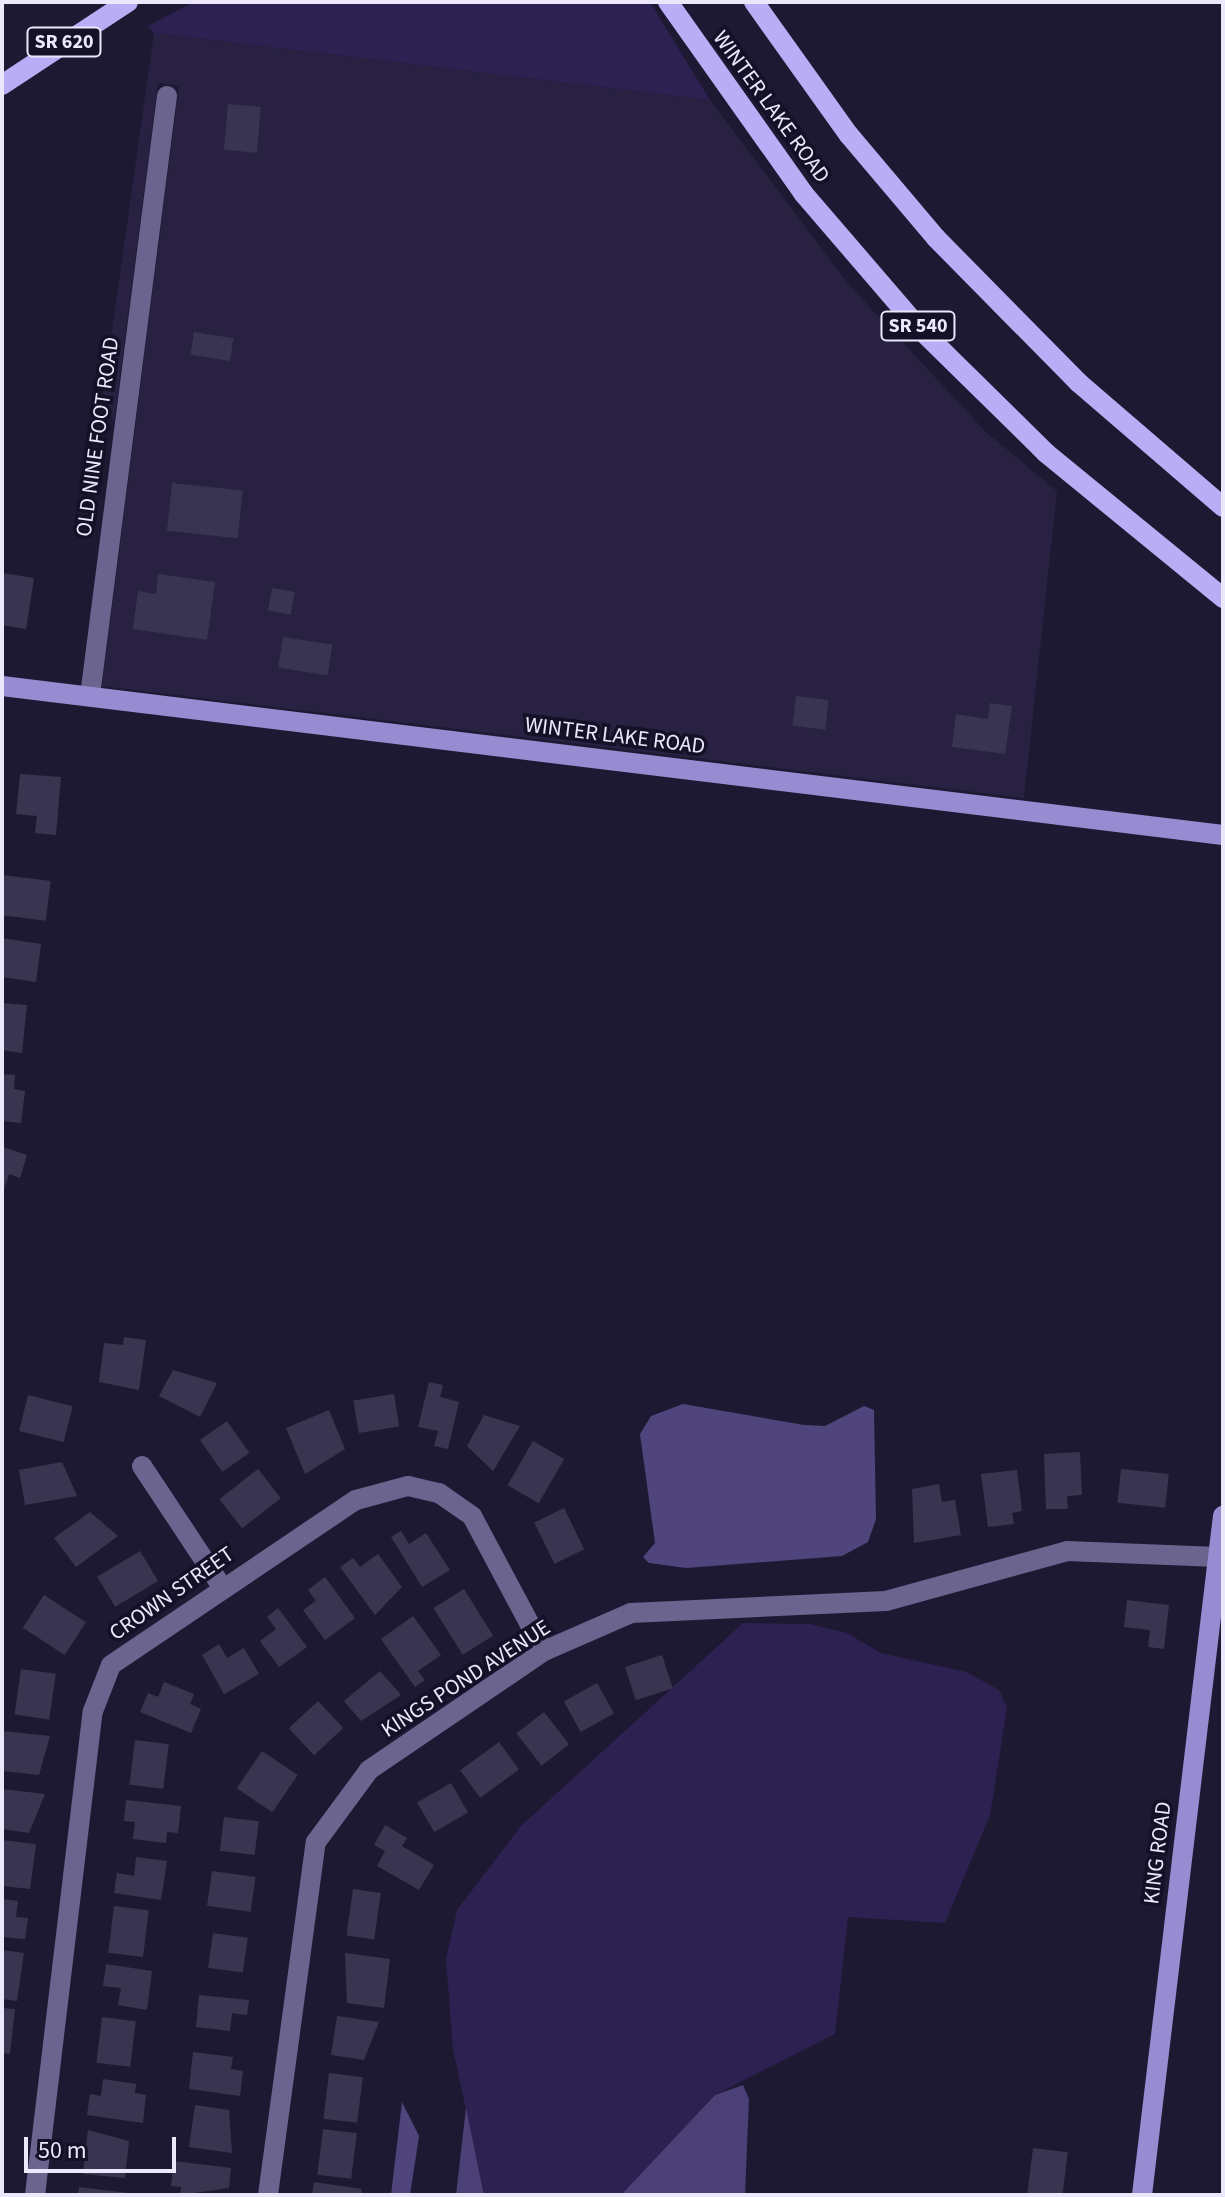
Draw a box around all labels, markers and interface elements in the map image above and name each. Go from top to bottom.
road number: SR 620 [26,26,102,58]
street label: WINTER LAKE ROAD [707,26,835,188]
road number: SR 540 [880,310,956,342]
street label: OLD NINE FOOT ROAD [71,335,125,539]
street label: WINTER LAKE ROAD [523,712,707,760]
street label: CROWN STREET [105,1541,239,1647]
street label: KINGS POND AVENUE [376,1614,556,1744]
street label: KING ROAD [1139,1800,1177,1906]
scale bar [28,2121,180,2171]
text: 50 m [38,2133,87,2168]

